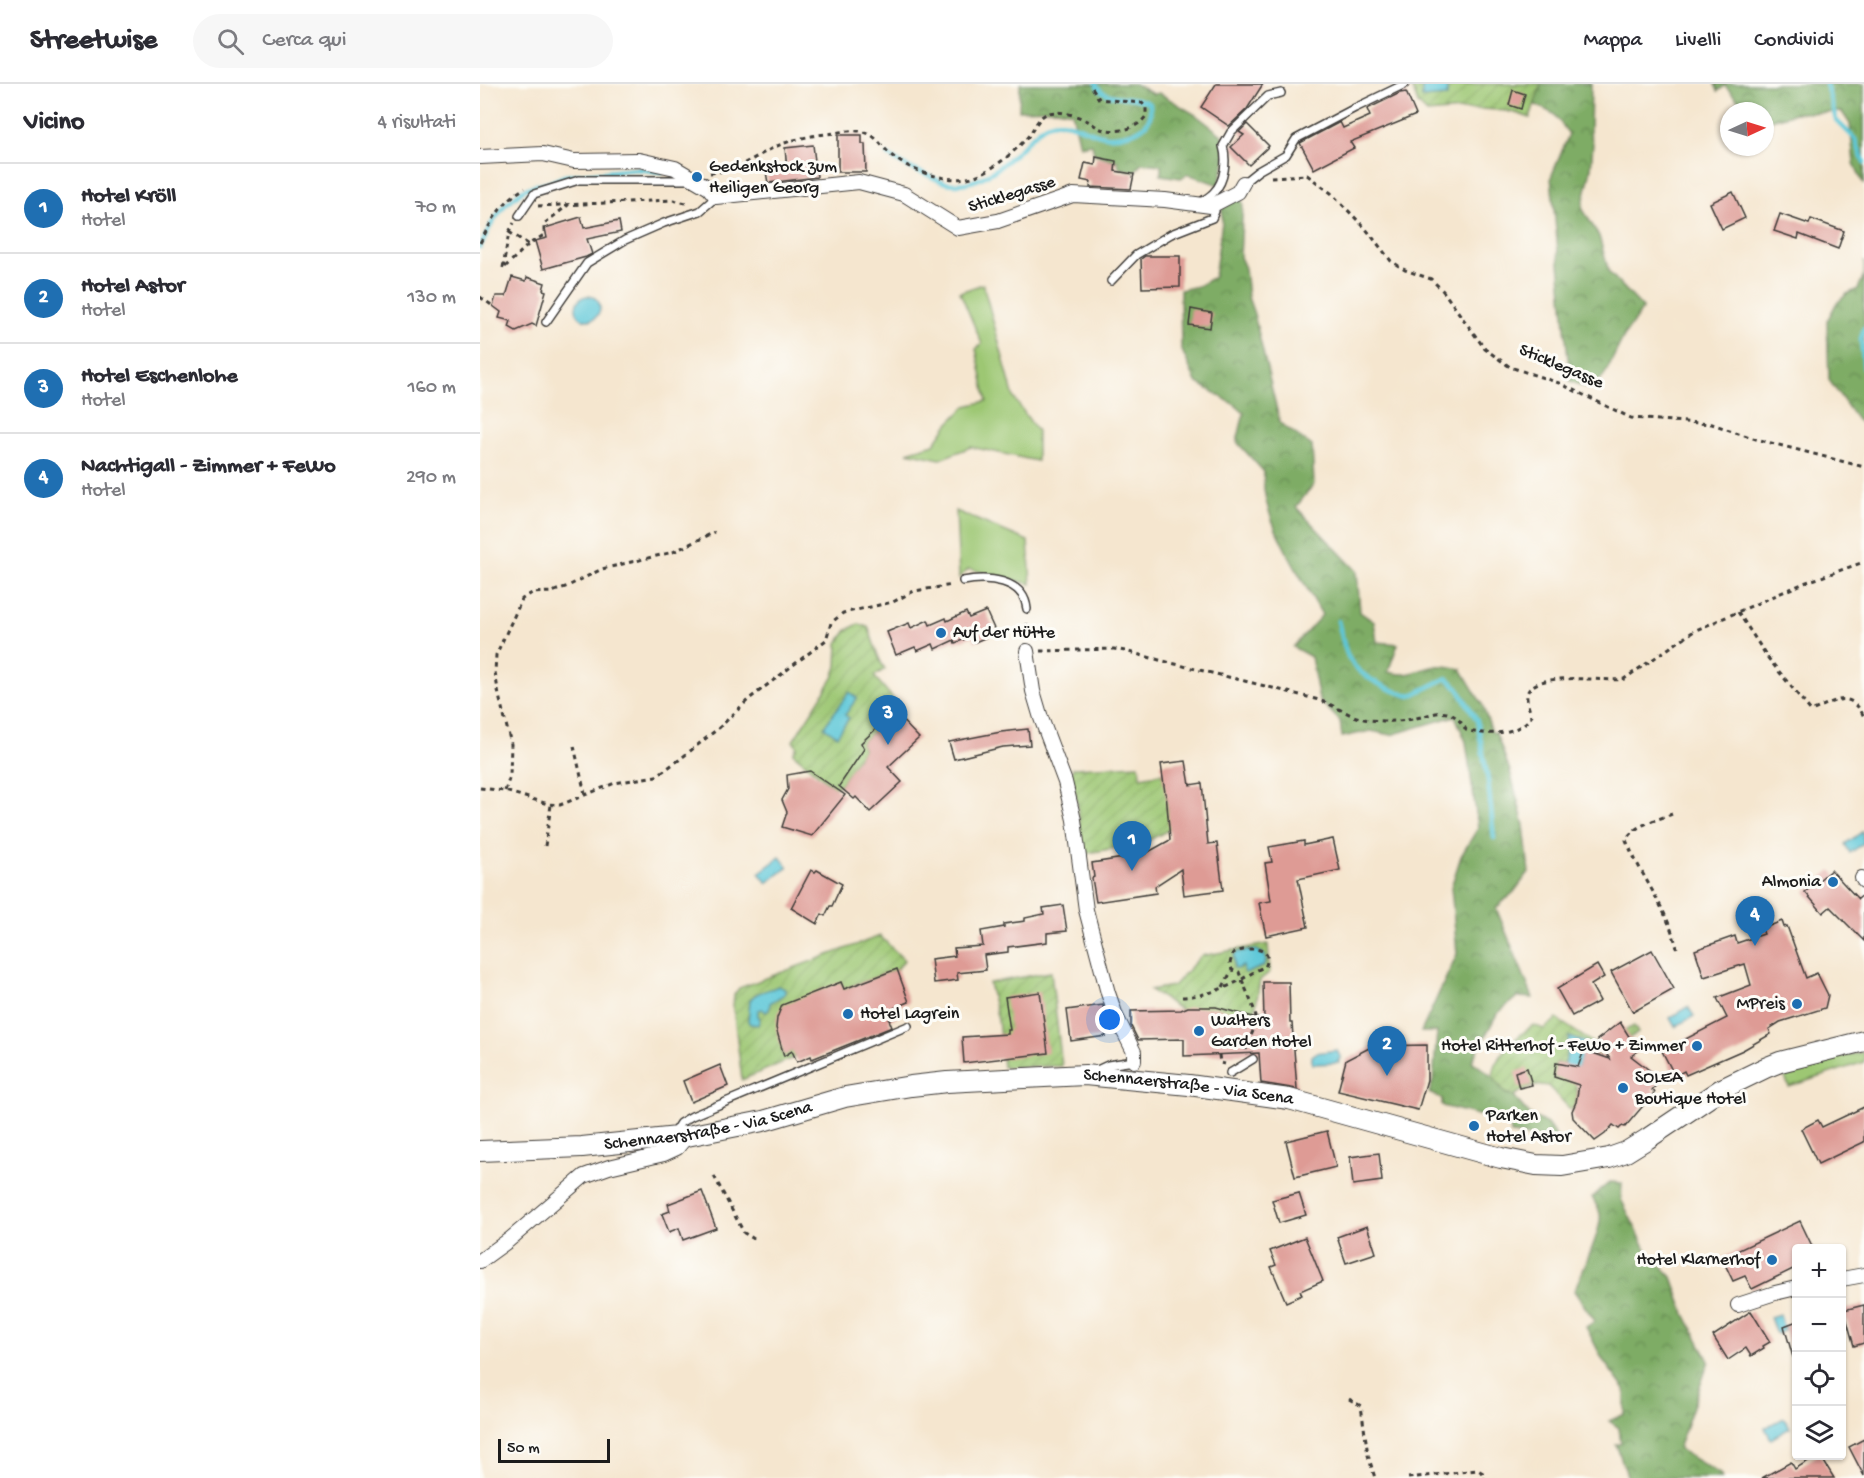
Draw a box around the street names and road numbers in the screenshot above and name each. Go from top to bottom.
street label: Sticklegasse [966,172,1059,218]
street label: Sticklegasse [1516,340,1607,394]
street label: Schennaerstraße - Via Scena [1082,1064,1296,1110]
street label: Schennaerstraße - Via Scena [603,1096,816,1155]

